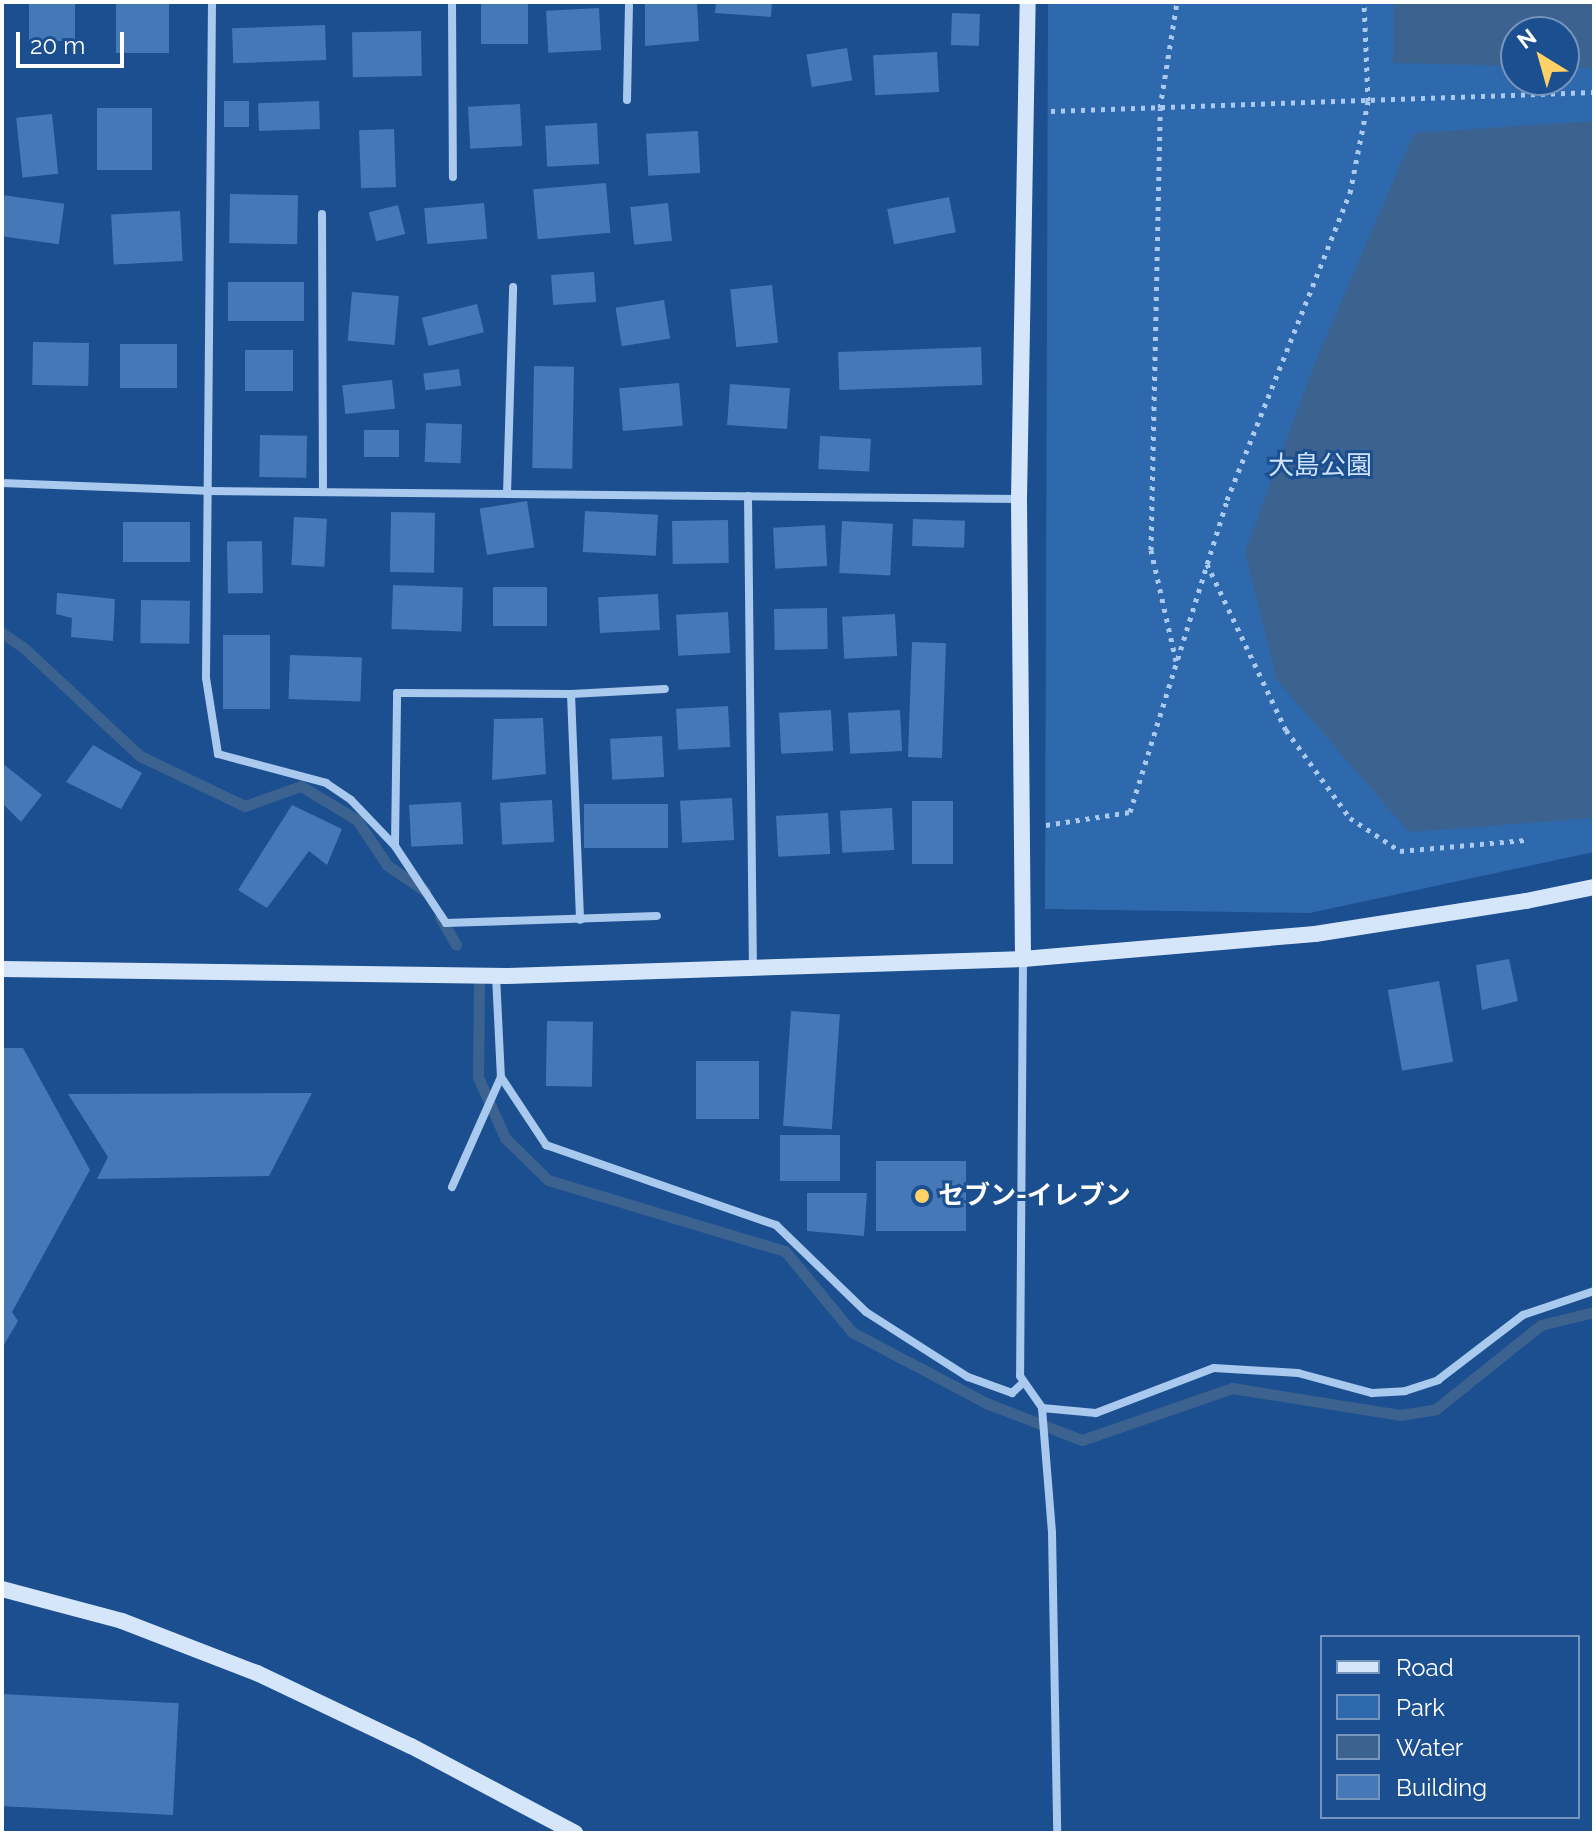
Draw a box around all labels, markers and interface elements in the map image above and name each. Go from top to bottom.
scale bar [20,16,128,66]
north arrow [1500,16,1580,96]
text: N [1512,23,1541,54]
text: 20 m [30,31,85,60]
park label: 大島公園 [1268,450,1372,482]
place label: セブン-イレブン [938,1180,1131,1212]
marker: セブン-イレブン [913,1187,931,1205]
legend [1320,1635,1580,1819]
text: Road [1396,1653,1454,1682]
text: Park [1396,1693,1445,1722]
text: Water [1396,1733,1463,1762]
text: Building [1396,1773,1487,1802]

